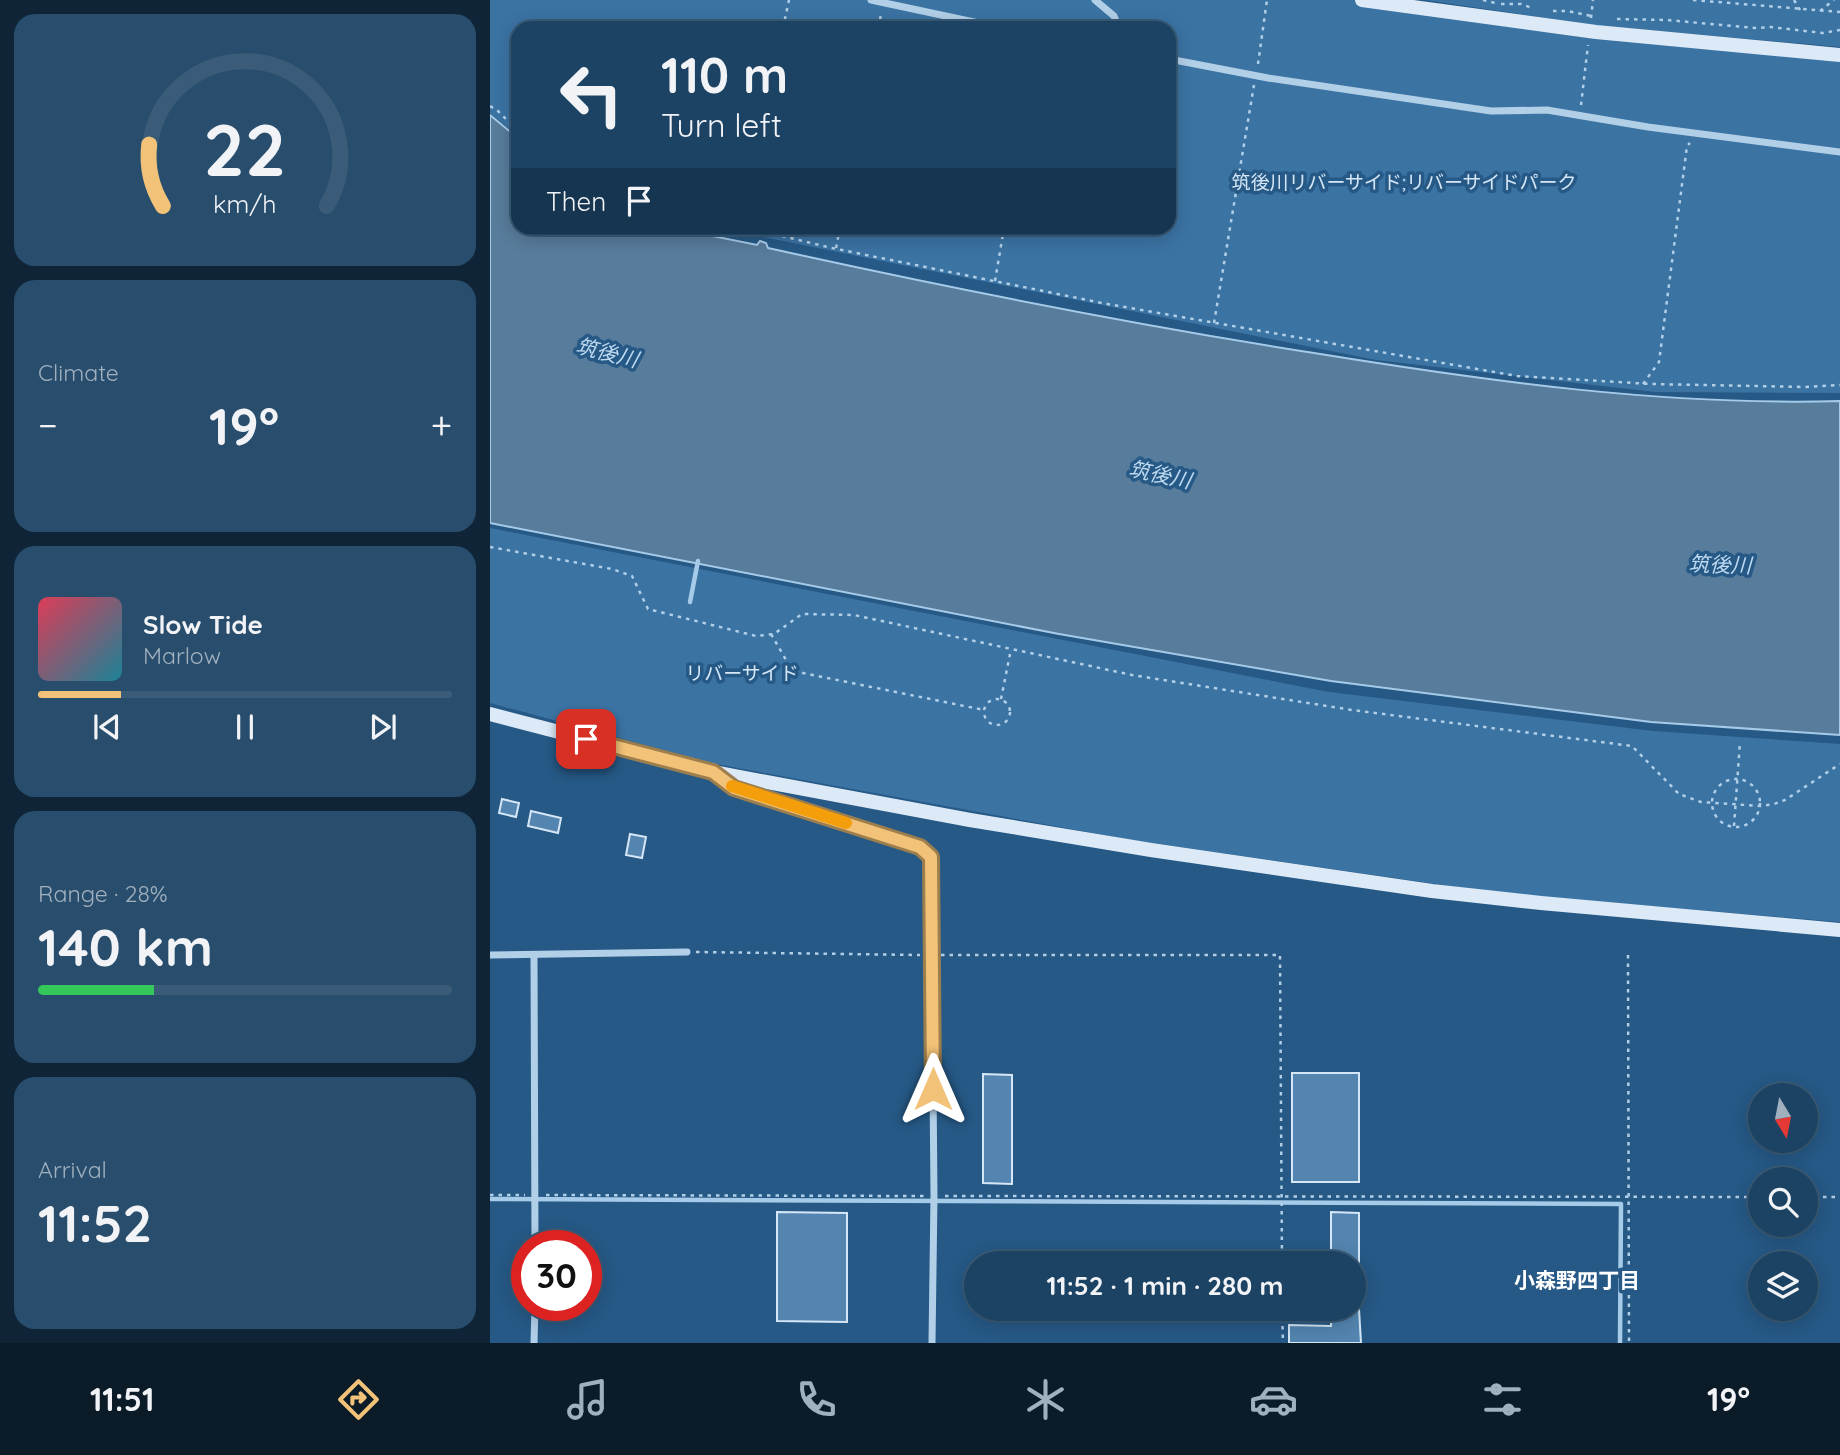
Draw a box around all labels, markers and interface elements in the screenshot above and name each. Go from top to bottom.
text: 110 m [661,44,788,105]
icon: left [546,49,637,140]
text: 22 [204,103,286,194]
text: Turn left [661,105,782,145]
park label: 筑後川リバーサイド;リバーサイドパーク [1231,170,1577,194]
icon: arrive [620,182,658,220]
text: Then [546,185,606,218]
text: km/h [213,188,277,219]
water label: 筑後川 [574,332,643,373]
text: Climate [38,358,119,387]
text: 19° [209,393,279,458]
text: − [38,401,58,449]
text: + [431,401,452,449]
water label: 筑後川 [1127,455,1196,494]
water label: 筑後川 [1688,550,1754,578]
text: Slow Tide [143,608,263,641]
text: Marlow [143,641,221,670]
park label: リバーサイド [685,661,799,685]
icon: previous [88,708,126,746]
icon: pause [226,708,264,746]
icon: next [364,708,402,746]
pin [556,709,616,769]
icon: arrive [567,720,605,758]
text: Range · 28% [38,879,168,908]
text: 140 km [38,914,213,979]
position arrow [896,1052,970,1126]
north arrow [1748,1083,1818,1153]
map controls [1748,1083,1818,1321]
text: Arrival [38,1155,107,1184]
button: search [1748,1167,1818,1237]
text: 11:52 [38,1190,152,1255]
speed limit sign: 30 [511,1230,602,1321]
button: layers [1748,1251,1818,1321]
district label: 小森野四丁目 [1514,1267,1640,1293]
text: 11:52 · 1 min · 280 m [1046,1269,1284,1302]
icon: directions [334,1375,383,1424]
icon: music [563,1375,612,1424]
icon: phone [792,1375,841,1424]
icon: climate [1021,1375,1070,1424]
icon: car [1249,1375,1298,1424]
icon: filters [1478,1375,1527,1424]
text: 11:51 [90,1379,154,1419]
text: 19° [1707,1379,1750,1419]

